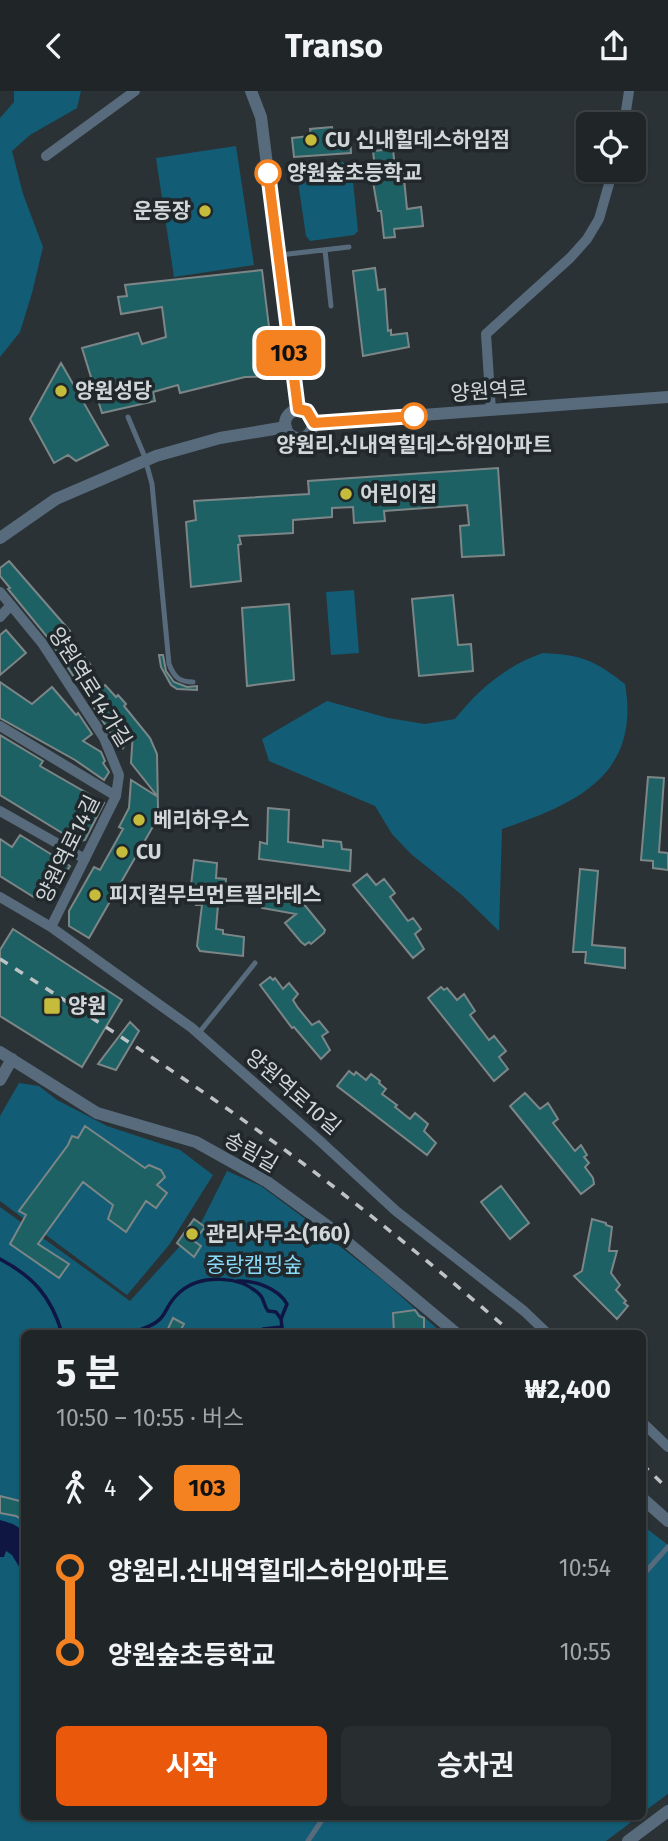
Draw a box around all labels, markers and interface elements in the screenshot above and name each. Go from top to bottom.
icon: back [35,27,73,65]
text: Transo [285,27,383,65]
icon: share [595,27,633,65]
map controls [576,112,646,182]
button: locate [576,112,646,182]
place label: CU 신내힐데스하임점 [325,127,510,153]
marker: CU 신내힐데스하임점 [303,132,319,148]
marker: 양원숲초등학교 [255,160,281,186]
place label: 양원숲초등학교 [287,160,422,186]
place label: 운동장 [133,198,191,224]
marker: 운동장 [197,203,213,219]
line badge: 103 [249,330,329,376]
text: 103 [270,339,308,367]
street label: 양원역로 [450,375,528,407]
place label: 양원성당 [75,378,152,404]
marker: 양원성당 [53,383,69,399]
marker: 양원리.신내역힐데스하임아파트 [401,403,427,429]
place label: 양원리.신내역힐데스하임아파트 [276,432,552,458]
place label: 어린이집 [360,481,437,507]
marker: 어린이집 [338,486,354,502]
street label: 양원역로14가길 [43,622,137,752]
street label: 양원역로14길 [31,791,105,907]
place label: 베리하우스 [153,807,250,833]
marker: 베리하우스 [131,812,147,828]
place label: CU [136,839,162,865]
marker: CU [114,844,130,860]
place label: 피지컬무브먼트필라테스 [109,882,322,908]
marker: 피지컬무브먼트필라테스 [87,887,103,903]
place label: 양원 [68,993,107,1019]
marker: 양원 [42,996,62,1016]
street label: 양원역로10길 [240,1044,346,1140]
street label: 송림길 [219,1126,283,1178]
place label: 관리사무소(160) [206,1221,350,1247]
marker: 관리사무소(160) [184,1226,200,1242]
park label: 중랑캠핑숲 [206,1252,302,1278]
text: 5 분 [56,1350,120,1396]
text: ₩2,400 [525,1374,611,1405]
text: 10:50 – 10:55 · 버스 [56,1404,244,1432]
icon: walk [56,1469,94,1507]
icon: forward [126,1469,164,1507]
text: 4 [104,1474,116,1502]
text: 103 [188,1474,226,1502]
text: 10:54 [559,1554,611,1582]
text: 양원리.신내역힐데스하임아파트 [108,1556,449,1587]
text: 10:55 [560,1638,611,1666]
text: 양원숲초등학교 [108,1640,275,1671]
button: 시작 [56,1726,327,1806]
button: 승차권 [341,1726,611,1806]

